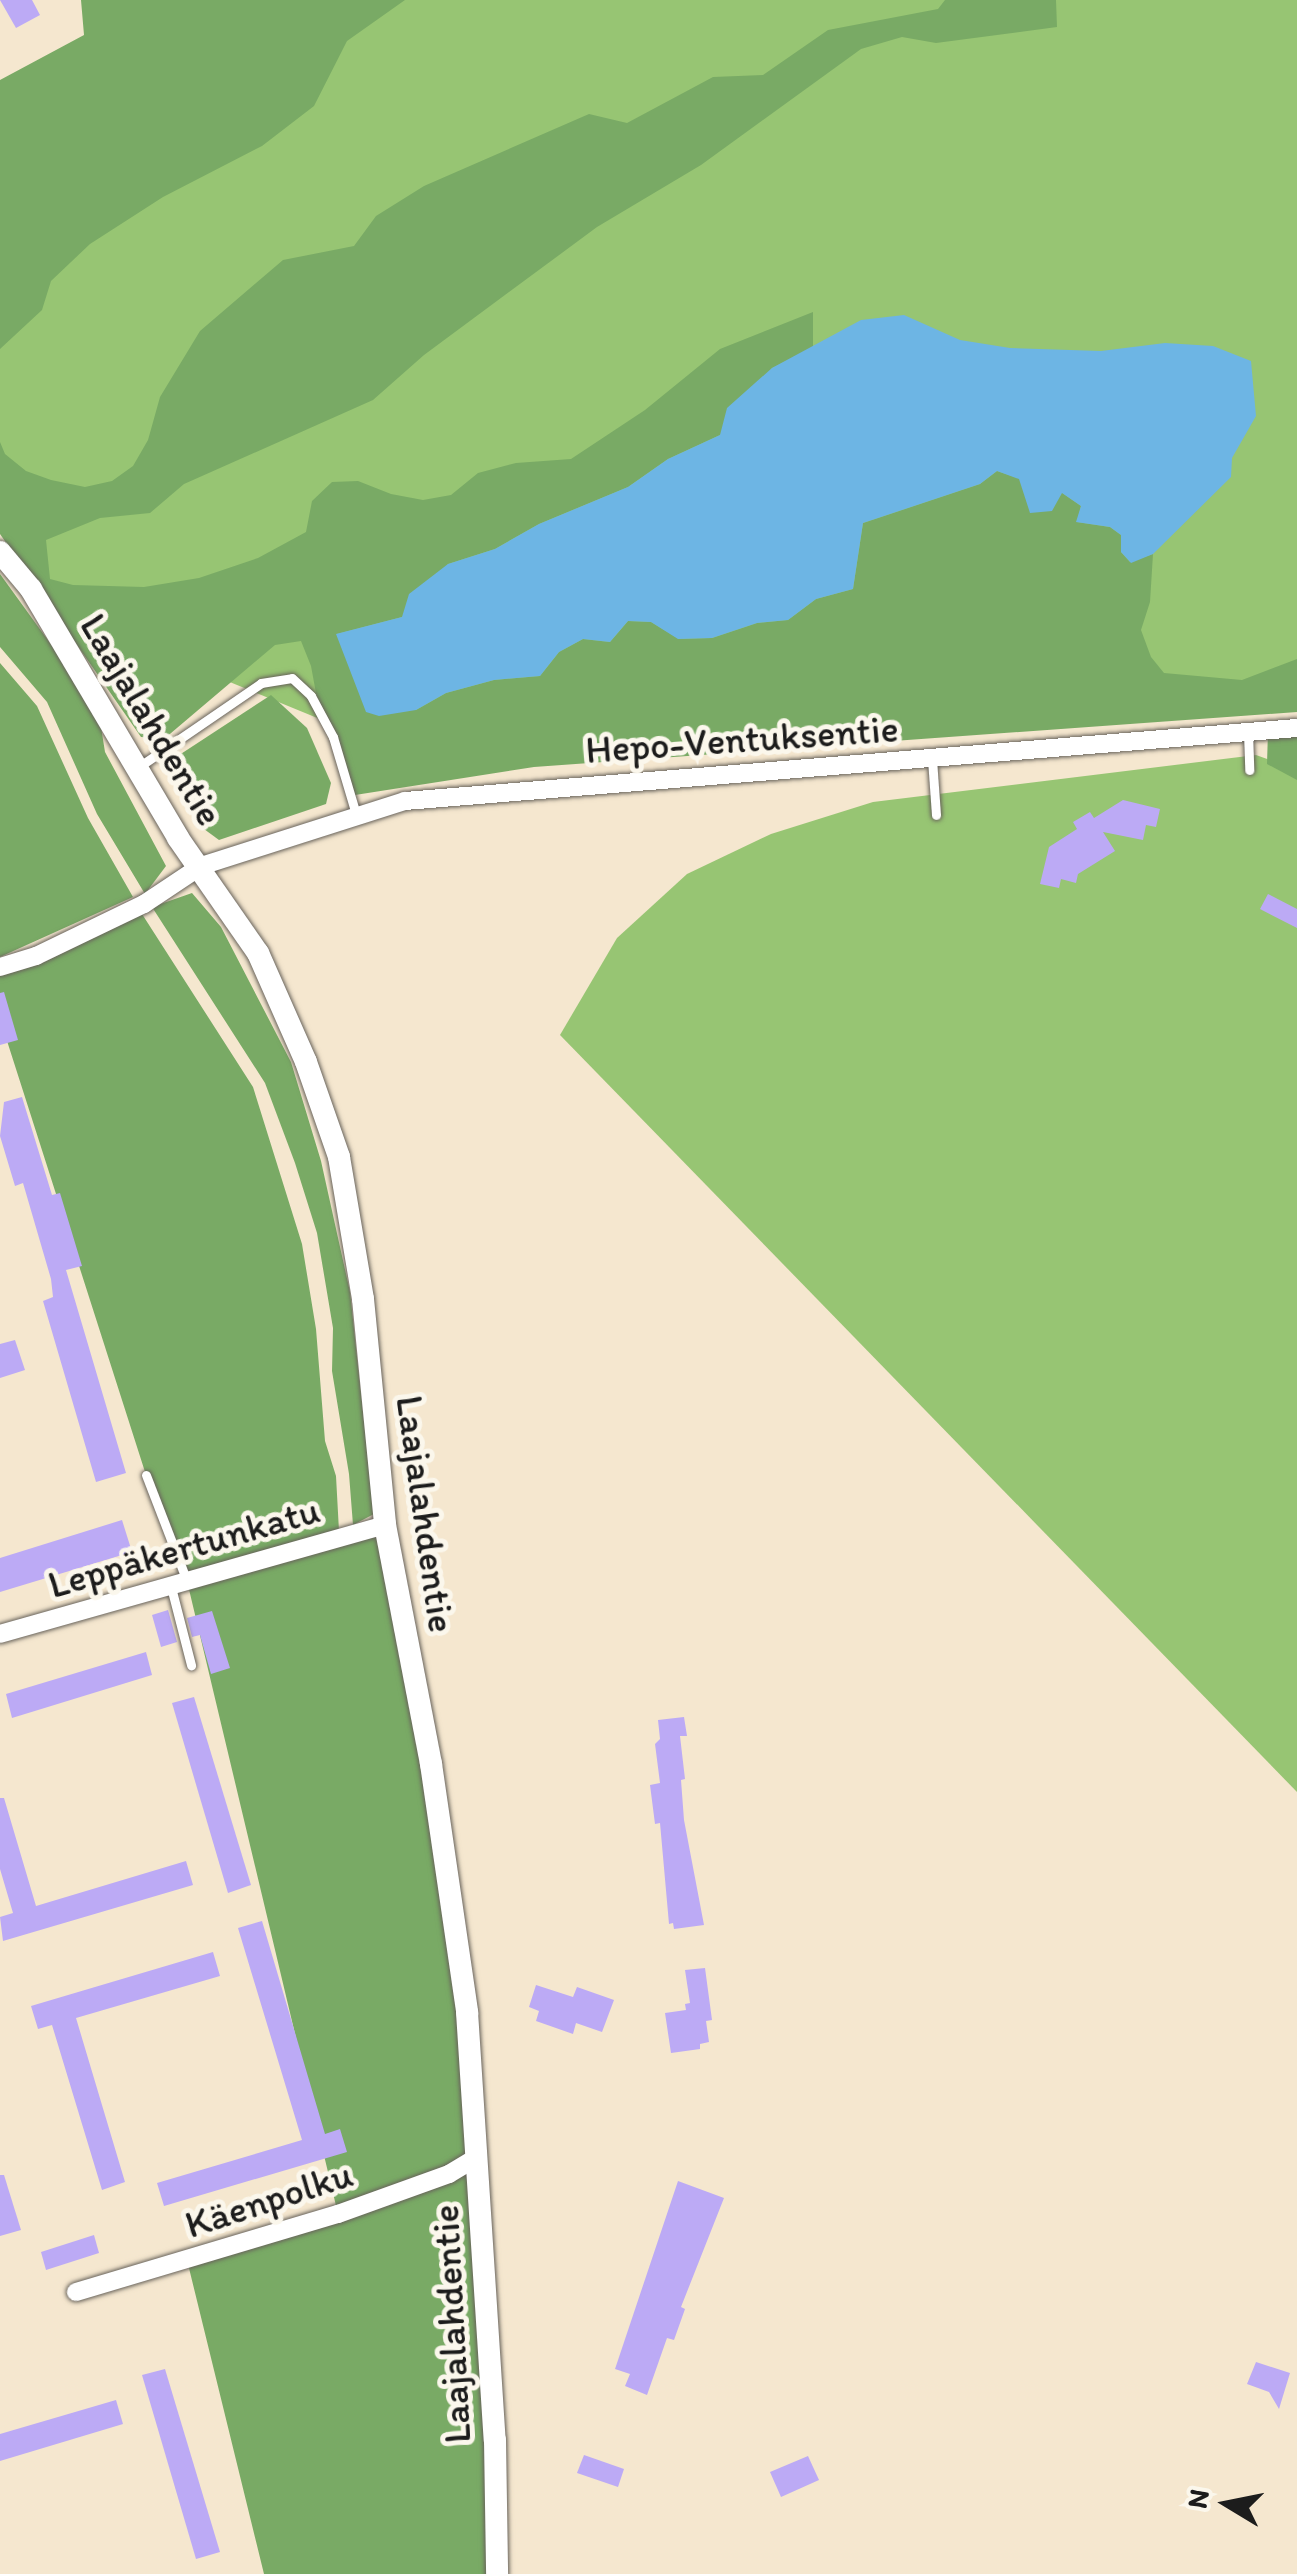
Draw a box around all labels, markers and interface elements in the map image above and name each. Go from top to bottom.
street label: Laajalahdentie [70,606,232,834]
street label: Hepo-Ventuksentie [584,706,900,774]
street label: Laajalahdentie [386,1393,464,1635]
street label: Leppäkertunkatu [43,1487,325,1609]
street label: Käenpolku [180,2152,358,2248]
street label: Laajalahdentie [423,2204,481,2444]
north arrow [1177,2454,1277,2554]
text: N [1179,2487,1216,2511]

